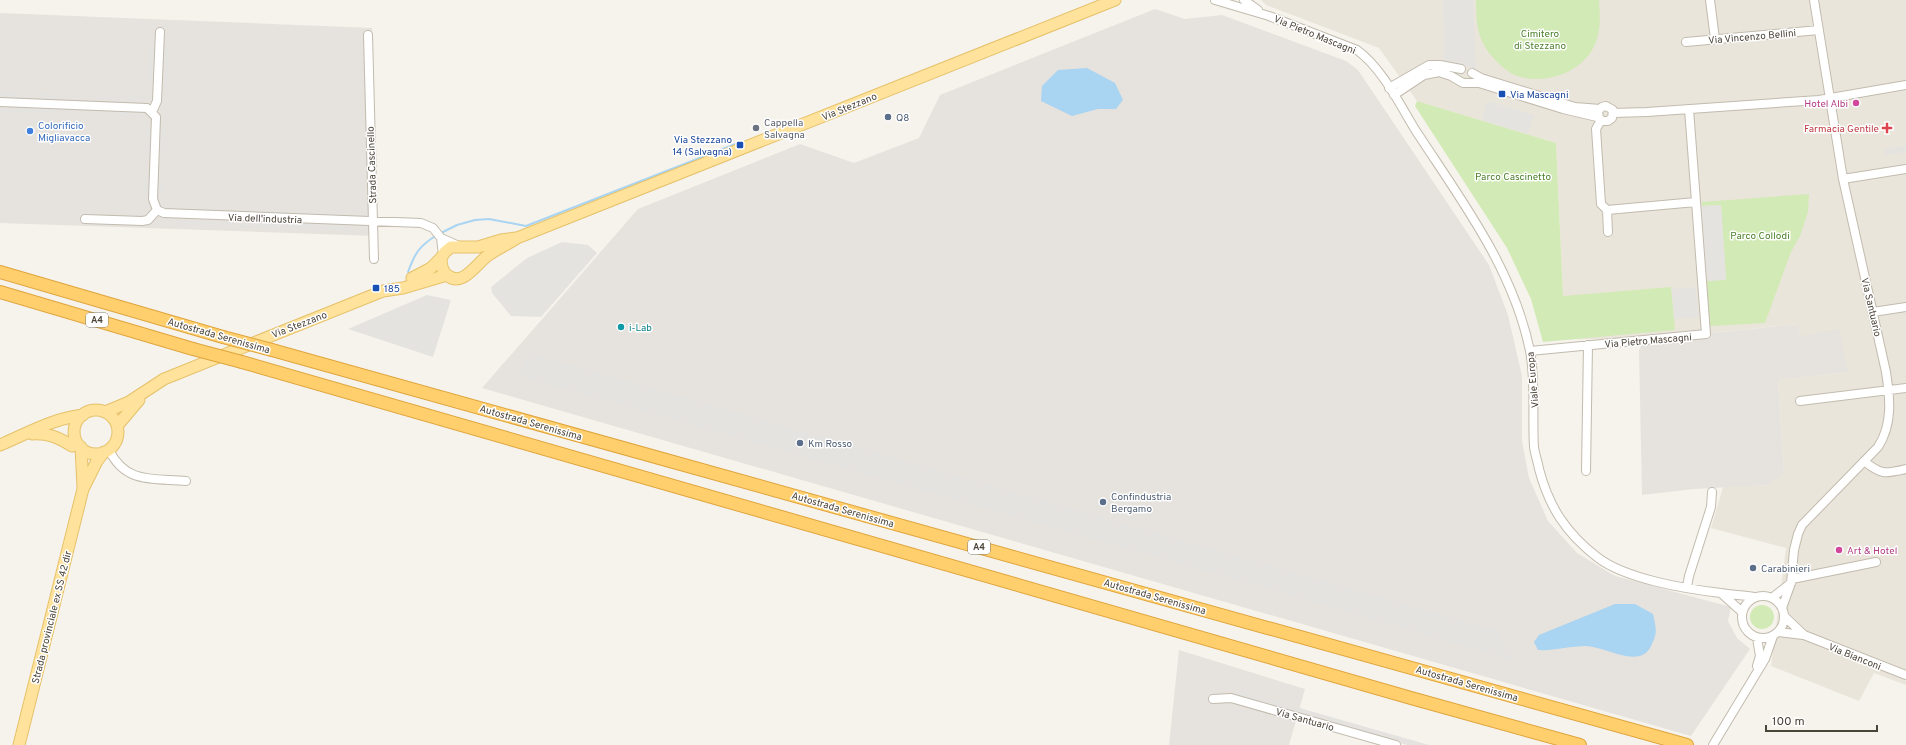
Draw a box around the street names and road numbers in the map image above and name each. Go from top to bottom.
street label: Via Pietro Mascagni [1271,13,1357,58]
street label: Via Vincenzo Bellini [1708,27,1797,48]
street label: Via Stezzano [820,90,879,124]
street label: Strada Cascinello [365,126,380,204]
street label: Via dell'industria [228,212,302,227]
street label: Via Santuario [1857,277,1884,338]
street label: Via Stezzano [270,309,330,342]
road number: A4 [86,313,108,327]
street label: Autostrada Serenissima [166,316,271,357]
street label: Via Pietro Mascagni [1604,331,1692,352]
street label: Viale Europa [1525,351,1542,409]
street label: Autostrada Serenissima [478,403,583,444]
street label: Autostrada Serenissima [790,490,895,531]
road number: A4 [968,540,990,554]
street label: Strada provinciale ex SS 42 dir [30,549,75,685]
street label: Autostrada Serenissima [1102,577,1207,618]
street label: Via Bianconi [1826,641,1883,674]
street label: Autostrada Serenissima [1414,664,1519,705]
street label: Via Santuario [1274,706,1336,735]

